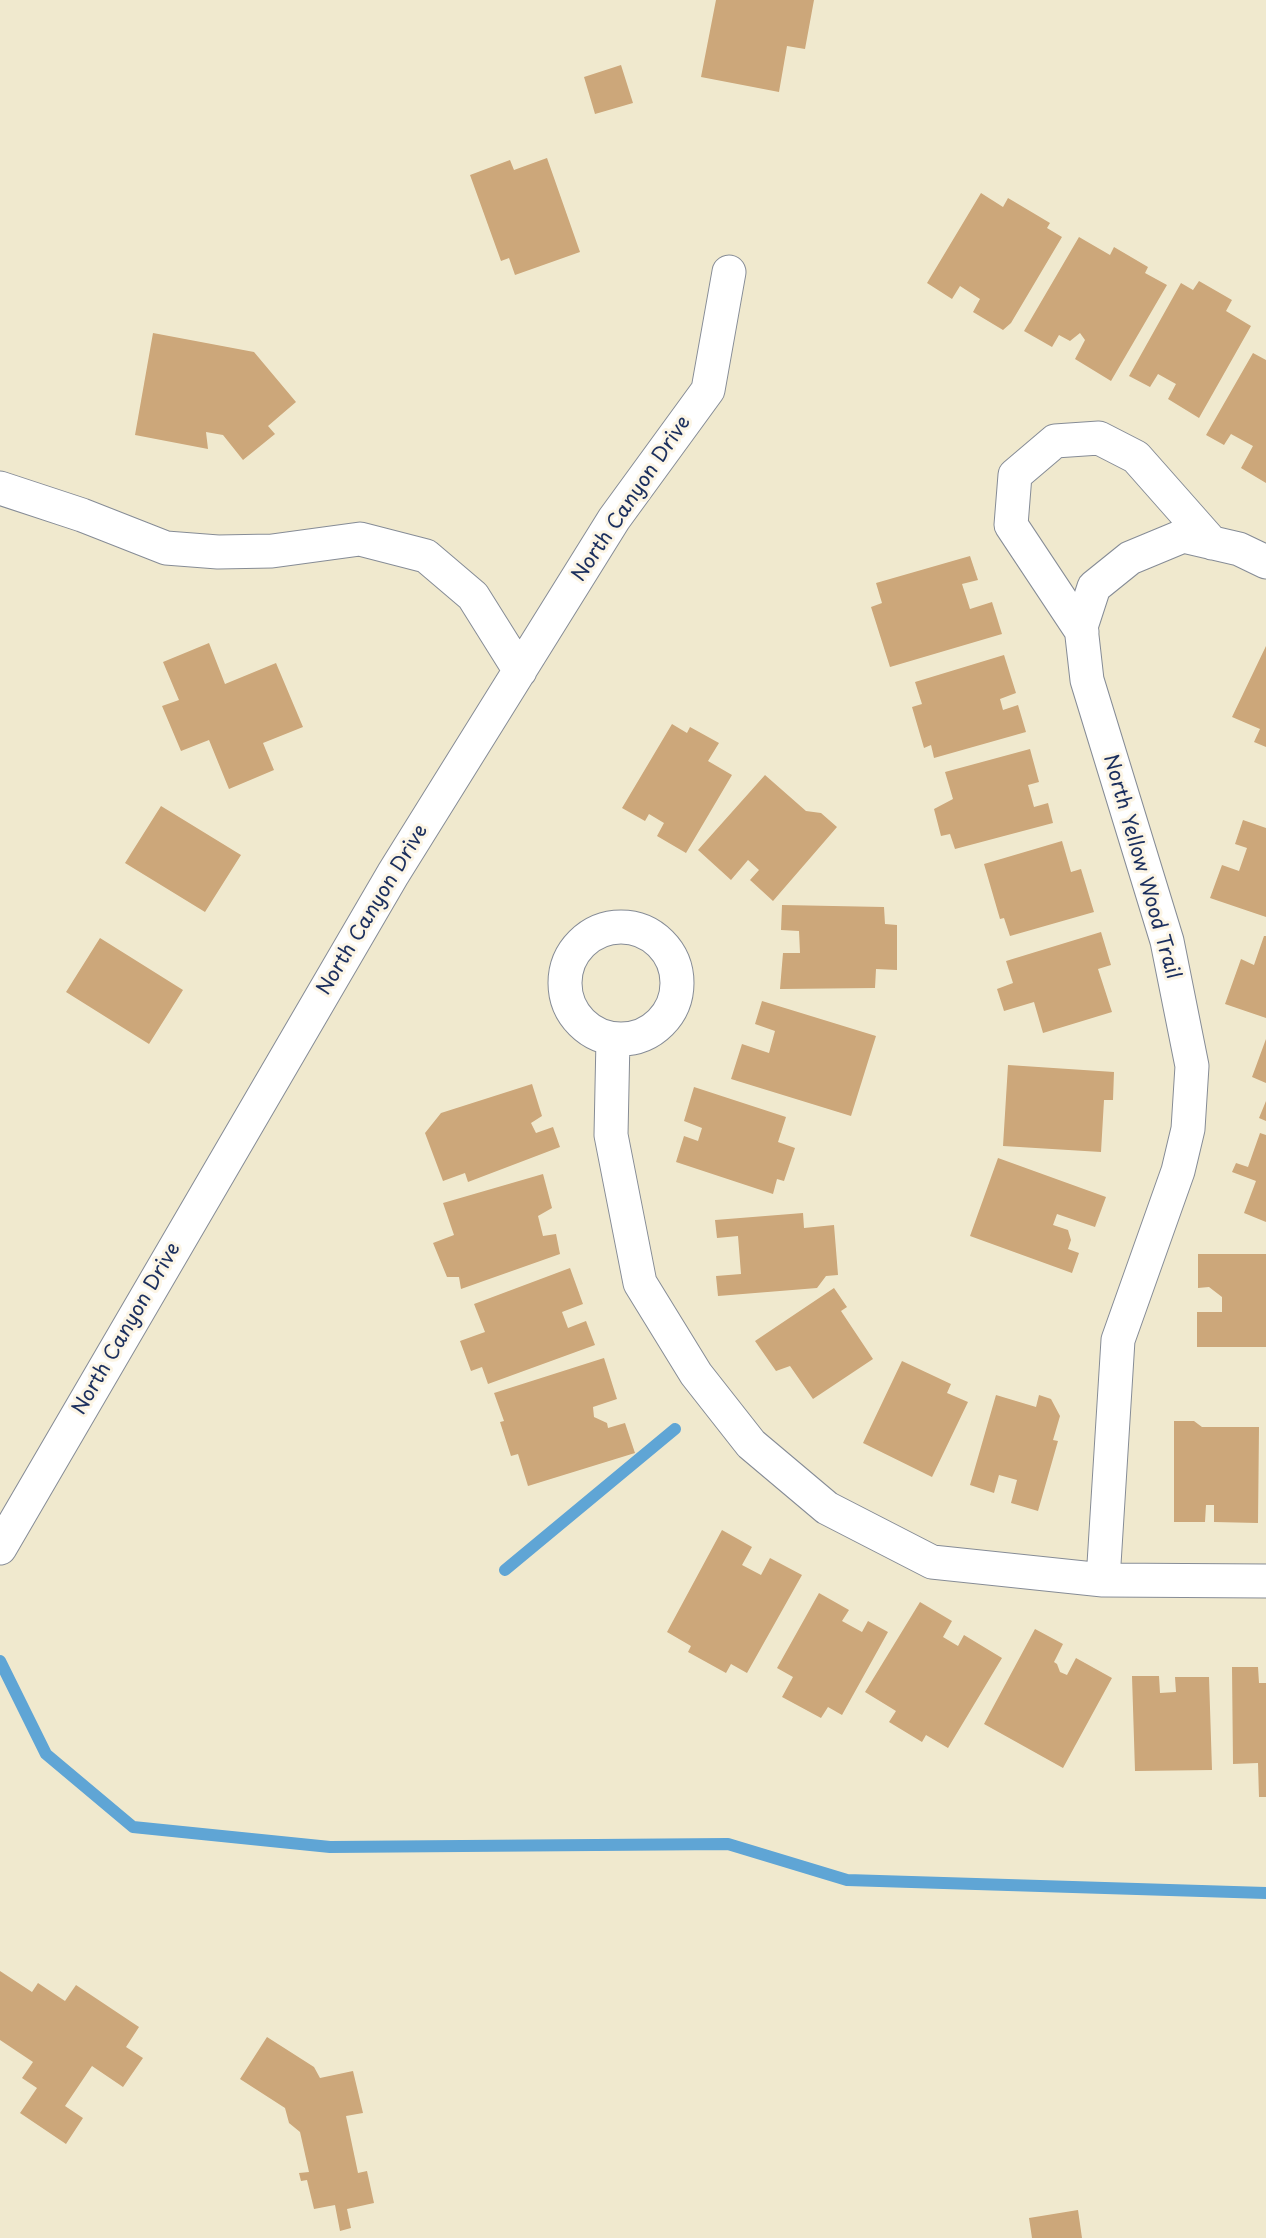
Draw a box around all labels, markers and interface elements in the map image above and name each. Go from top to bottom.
street label: North Canyon Drive [568,412,696,586]
street label: North Yellow Wood Trail [1097,752,1185,982]
street label: North Canyon Drive [313,820,433,1000]
street label: North Canyon Drive [68,1239,186,1419]

